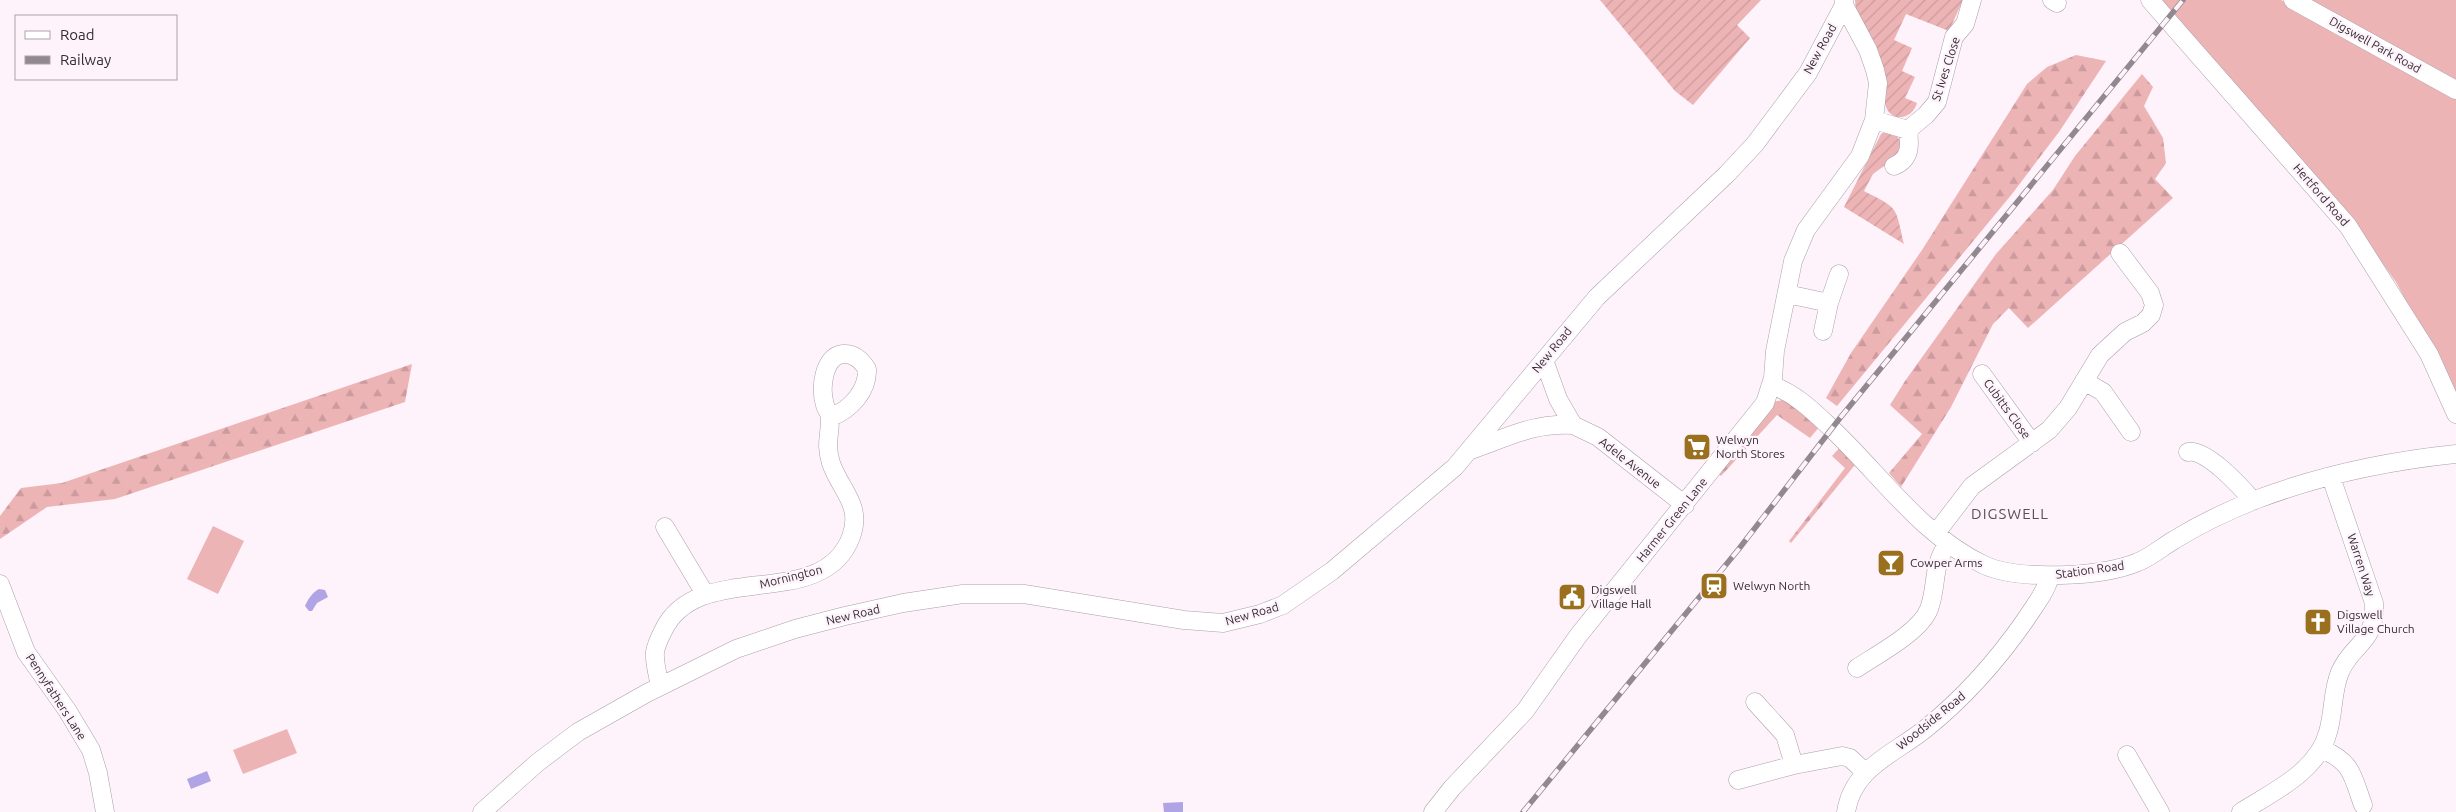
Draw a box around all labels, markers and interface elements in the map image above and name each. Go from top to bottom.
street label: Digswell Park Road [2327,14,2423,75]
legend [15,15,178,80]
street label: New Road [1801,22,1839,76]
text: Road [60,26,95,43]
street label: St Ives Close [1929,35,1962,103]
text: Railway [60,51,111,68]
street label: Hertford Road [2291,161,2352,228]
street label: New Road [1529,324,1574,375]
street label: Cubitts Close [1981,376,2033,441]
supermarket icon: Welwyn North Stores [1682,432,1712,462]
place label: Welwyn North Stores [1716,433,1785,460]
street label: Adele Avenue [1597,435,1664,491]
street label: Harmer Green Lane [1634,475,1710,564]
district label: DIGSWELL [1971,505,2049,522]
street label: Warren Way [2345,532,2378,598]
bar icon: Cowper Arms [1876,548,1906,578]
place label: Cowper Arms [1910,556,1983,569]
street label: Station Road [2055,558,2125,581]
street label: Mornington [758,562,824,591]
station icon: Welwyn North [1699,571,1729,601]
place label: Welwyn North [1733,579,1810,592]
public building icon: Digswell Village Hall [1557,582,1587,612]
place label: Digswell Village Hall [1591,583,1652,610]
street label: New Road [1224,600,1280,627]
street label: New Road [825,602,881,627]
church icon: Digswell Village Church [2303,607,2333,637]
place label: Digswell Village Church [2337,608,2415,635]
street label: Pennyfathers Lane [24,651,89,742]
street label: Woodside Road [1894,689,1967,752]

